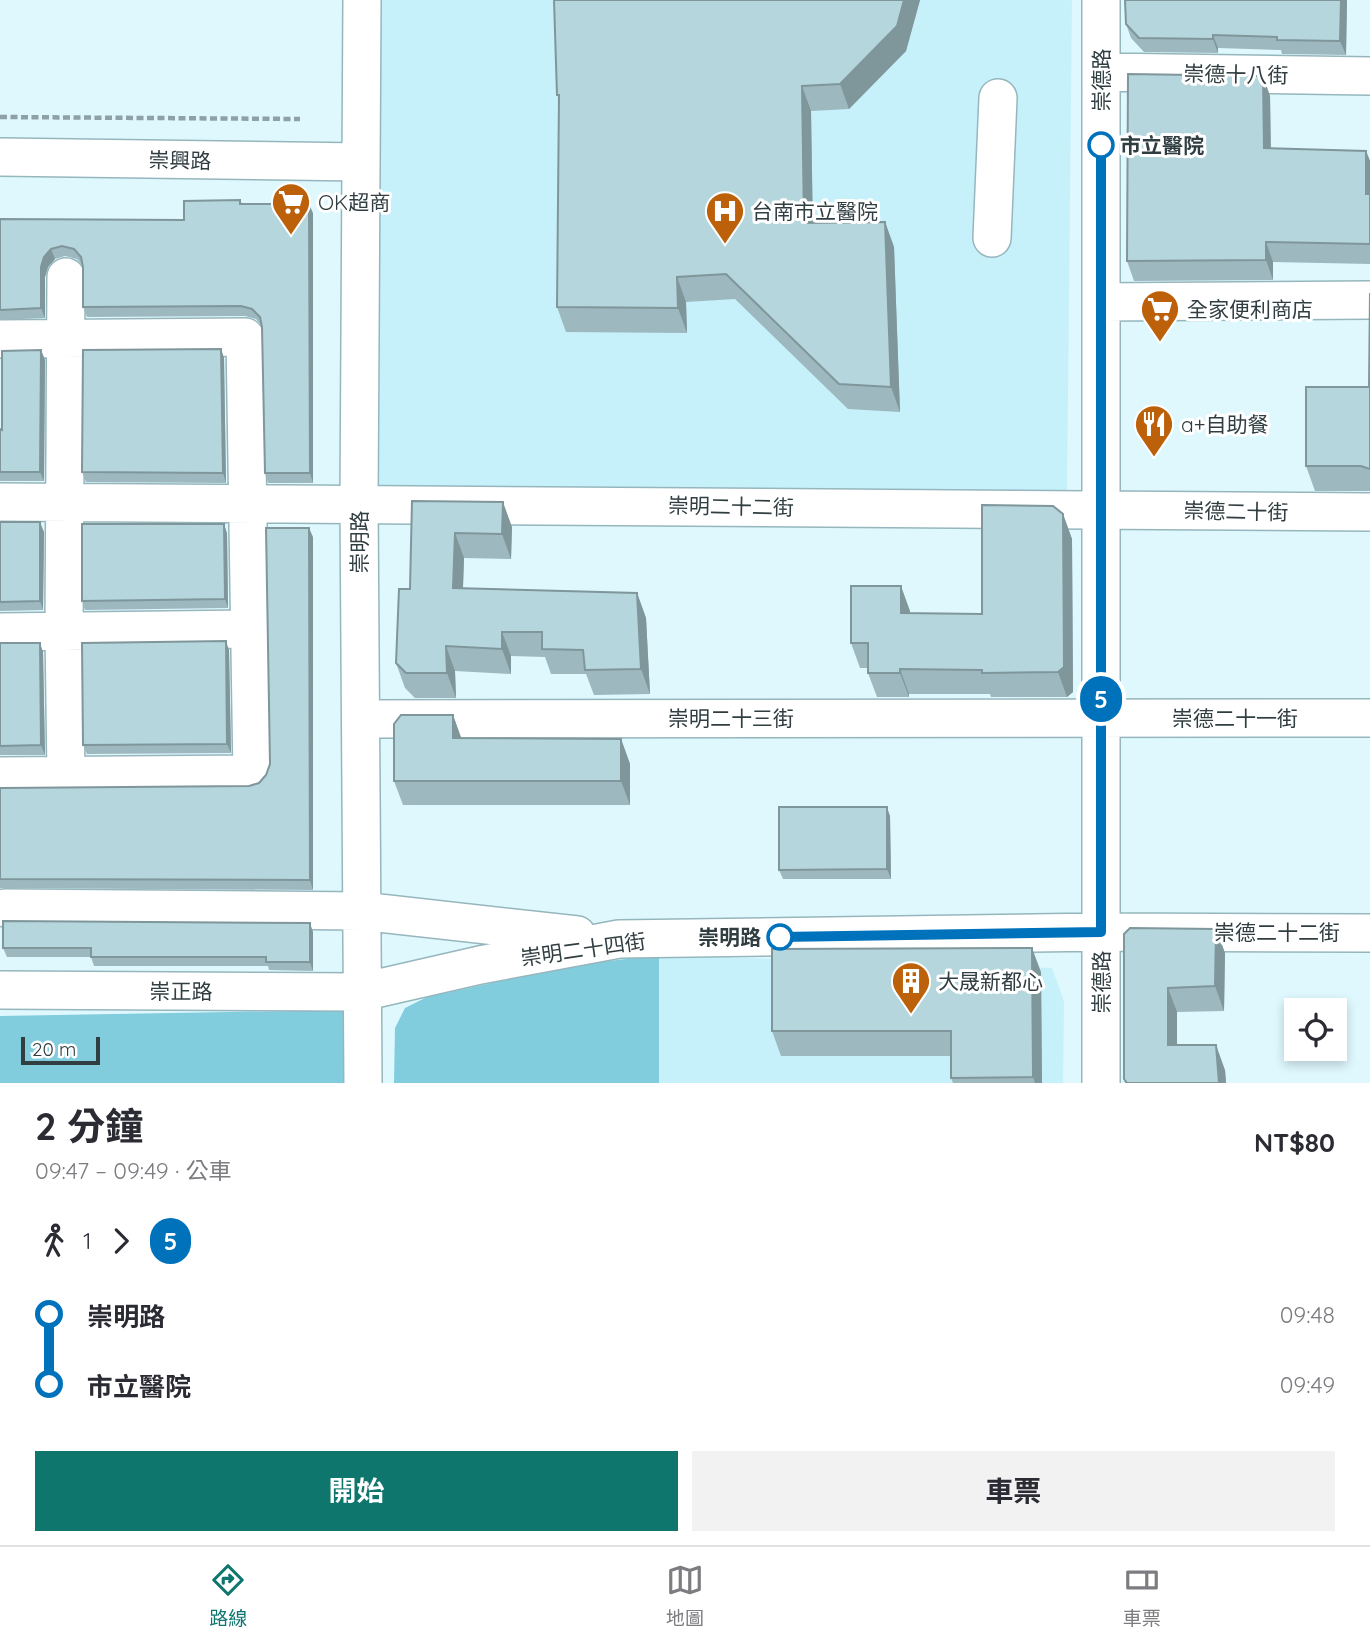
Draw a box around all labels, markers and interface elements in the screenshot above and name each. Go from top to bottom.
street label: 崇德路 [1088,49,1114,112]
street label: 崇德十八街 [1183,60,1289,88]
marker: 市立醫院 [1088,132,1114,158]
place label: 市立醫院 [1120,132,1204,158]
street label: 崇興路 [148,146,212,174]
supermarket icon: OK超商 [270,181,312,236]
place label: OK超商 [318,189,390,215]
hospital icon: 台南市立醫院 [704,190,746,245]
place label: 台南市立醫院 [752,198,878,224]
supermarket icon: 全家便利商店 [1139,288,1181,343]
place label: 全家便利商店 [1187,296,1313,322]
restaurant icon: a+自助餐 [1133,403,1175,458]
place label: a+自助餐 [1181,411,1269,437]
street label: 崇明二十二街 [668,492,794,520]
street label: 崇德二十街 [1183,497,1289,525]
street label: 崇明路 [346,511,372,574]
line badge: 5 [1078,676,1124,722]
text: 5 [1094,684,1108,714]
street label: 崇明二十三街 [668,705,794,731]
street label: 崇德二十一街 [1172,705,1298,731]
street label: 崇德二十二街 [1214,919,1340,945]
place label: 崇明路 [698,924,761,950]
marker: 崇明路 [767,924,793,950]
street label: 崇明二十四街 [519,927,647,971]
street label: 崇德路 [1088,951,1114,1014]
building icon: 大晟新都心 [890,960,932,1015]
place label: 大晟新都心 [938,968,1043,994]
street label: 崇正路 [150,978,213,1004]
map controls [1284,998,1347,1061]
button: locate [1284,998,1347,1061]
scale bar [21,1034,100,1066]
text: 20 m [32,1037,76,1061]
text: 2 分鐘 [35,1102,143,1150]
text: NT$80 [1254,1126,1335,1159]
text: 09:47 – 09:49 · 公車 [35,1156,232,1185]
icon: walk [35,1222,73,1260]
icon: forward [102,1222,140,1260]
text: 1 [83,1226,92,1255]
text: 5 [164,1226,177,1256]
text: 崇明路 [87,1300,165,1333]
text: 09:48 [1280,1300,1335,1329]
text: 市立醫院 [87,1370,191,1403]
text: 09:49 [1280,1370,1335,1399]
button: 開始 [35,1451,678,1531]
button: 車票 [692,1451,1335,1531]
tab: 路線 [209,1561,247,1630]
tab: 地圖 [666,1561,704,1630]
tab: 車票 [1123,1561,1161,1630]

